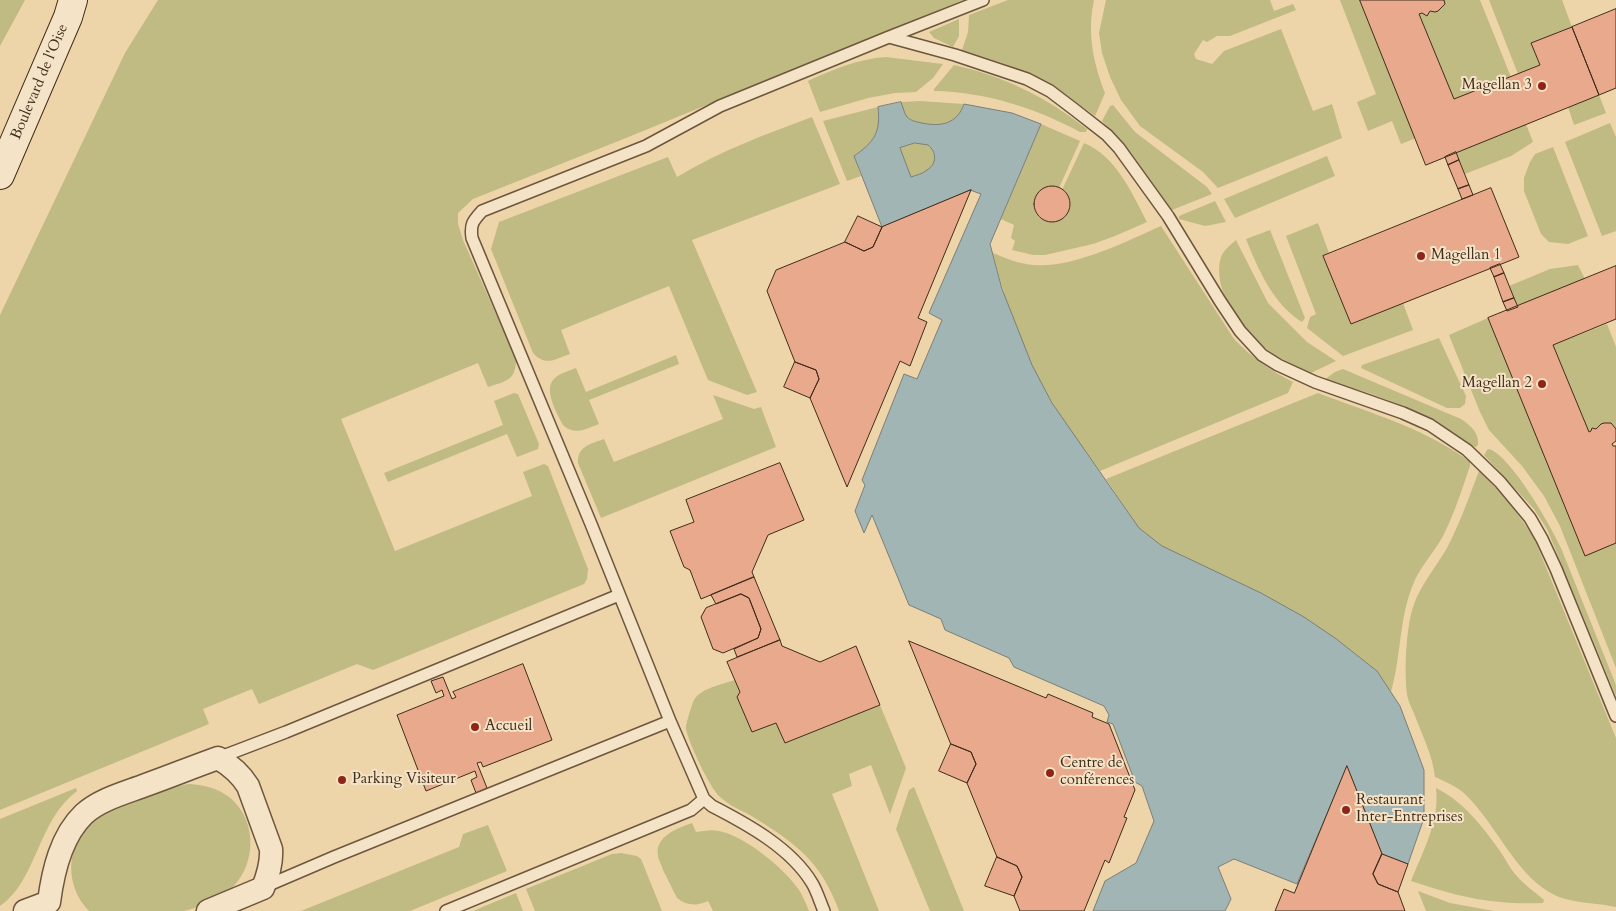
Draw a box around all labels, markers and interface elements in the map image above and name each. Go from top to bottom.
street label: Boulevard de l'Oise [8,22,72,142]
place label: Magellan 3 [1462,77,1532,95]
marker: Magellan 3 [1536,80,1548,92]
place label: Magellan 1 [1431,247,1501,265]
marker: Magellan 1 [1415,250,1427,262]
place label: Magellan 2 [1462,375,1532,393]
marker: Magellan 2 [1536,378,1548,390]
place label: Accueil [485,718,532,736]
marker: Accueil [469,721,481,733]
place label: Centre de conférences [1060,755,1134,790]
marker: Centre de conférences [1044,767,1056,779]
place label: Parking Visiteur [352,771,456,789]
marker: Parking Visiteur [336,774,348,786]
place label: Restaurant Inter-Entreprises [1356,792,1463,827]
marker: Restaurant Inter-Entreprises [1340,804,1352,816]

